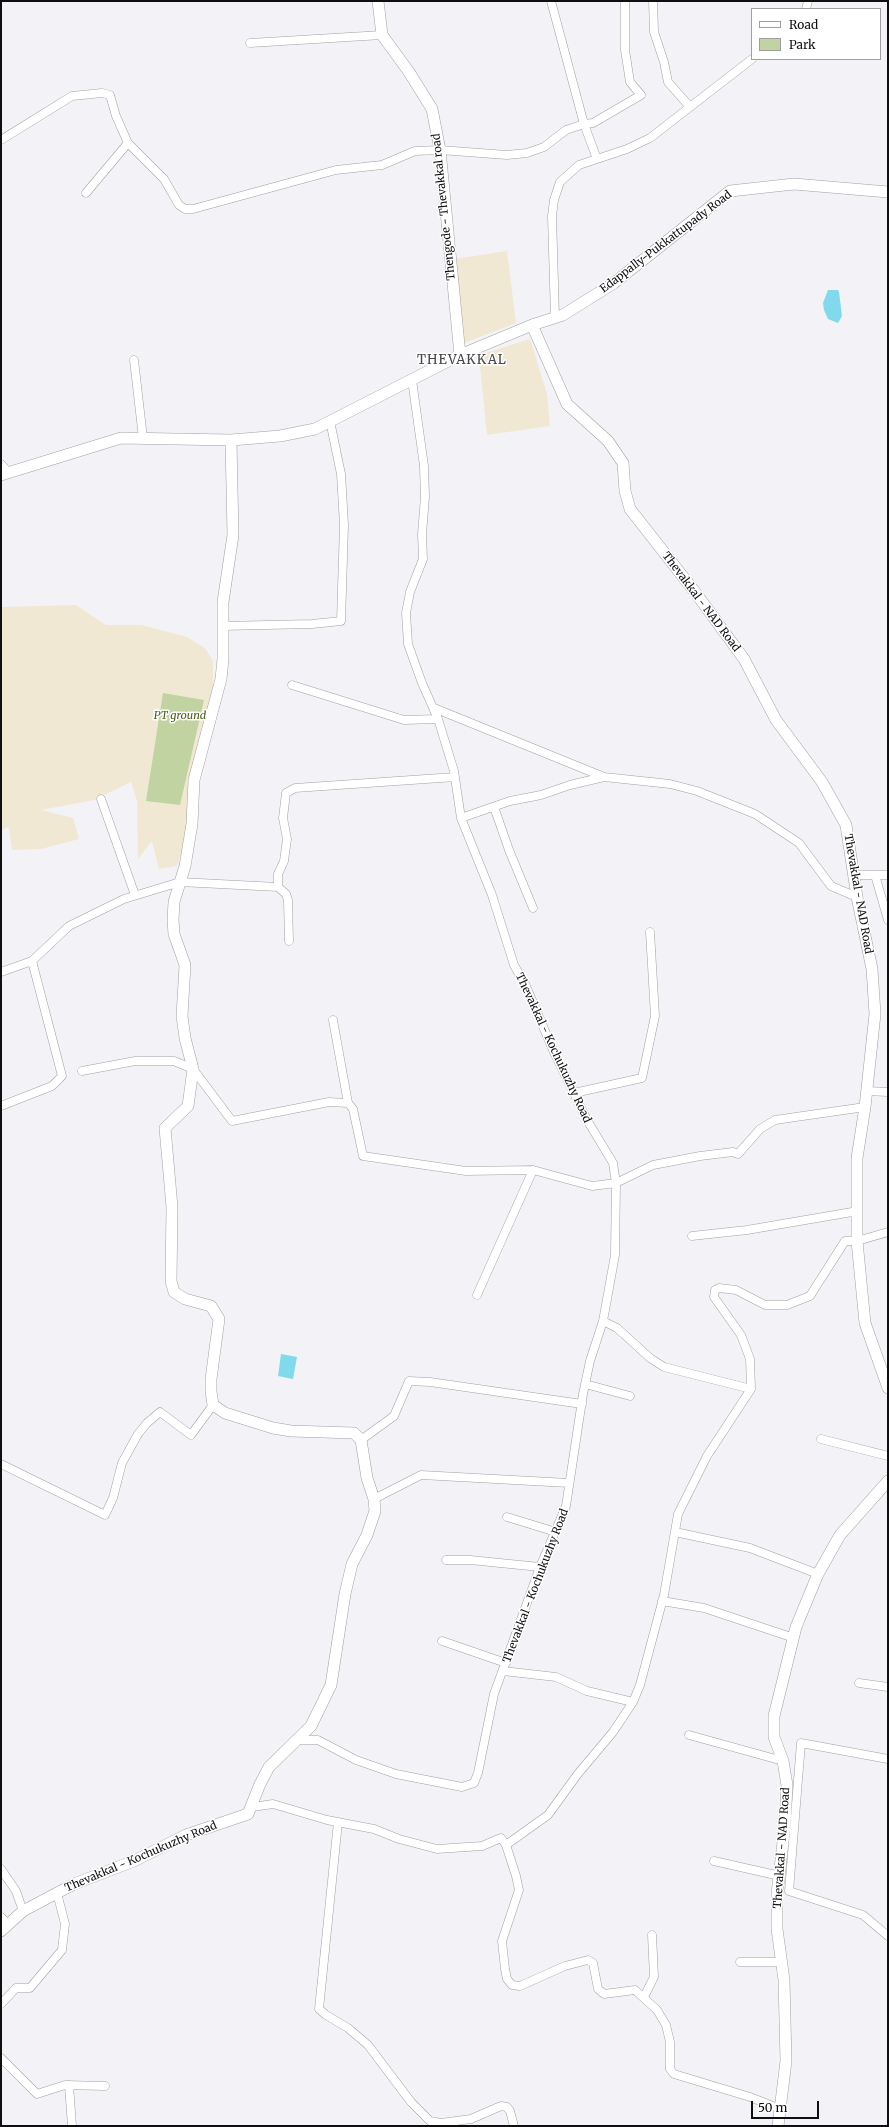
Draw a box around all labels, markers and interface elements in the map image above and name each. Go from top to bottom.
legend [751,8,881,60]
text: Road [789,17,818,32]
text: Park [789,37,816,52]
street label: Thengode - Thevakkal road [430,133,458,281]
street label: Edappally-Pukkattupady Road [598,188,734,296]
district label: THEVAKKAL [417,352,507,368]
street label: Thevakkal - NAD Road [659,550,743,654]
park label: PT ground [154,709,206,723]
street label: Thevakkal - NAD Road [841,833,875,955]
street label: Thevakkal - Kochukuzhy Road [512,971,594,1125]
street label: Thevakkal - Kochukuzhy Road [500,1507,572,1665]
street label: Thevakkal - NAD Road [771,1787,793,1909]
street label: Thevakkal - Kochukuzhy Road [63,1819,219,1895]
scale bar [753,2093,821,2119]
text: 50 m [758,2100,787,2115]

